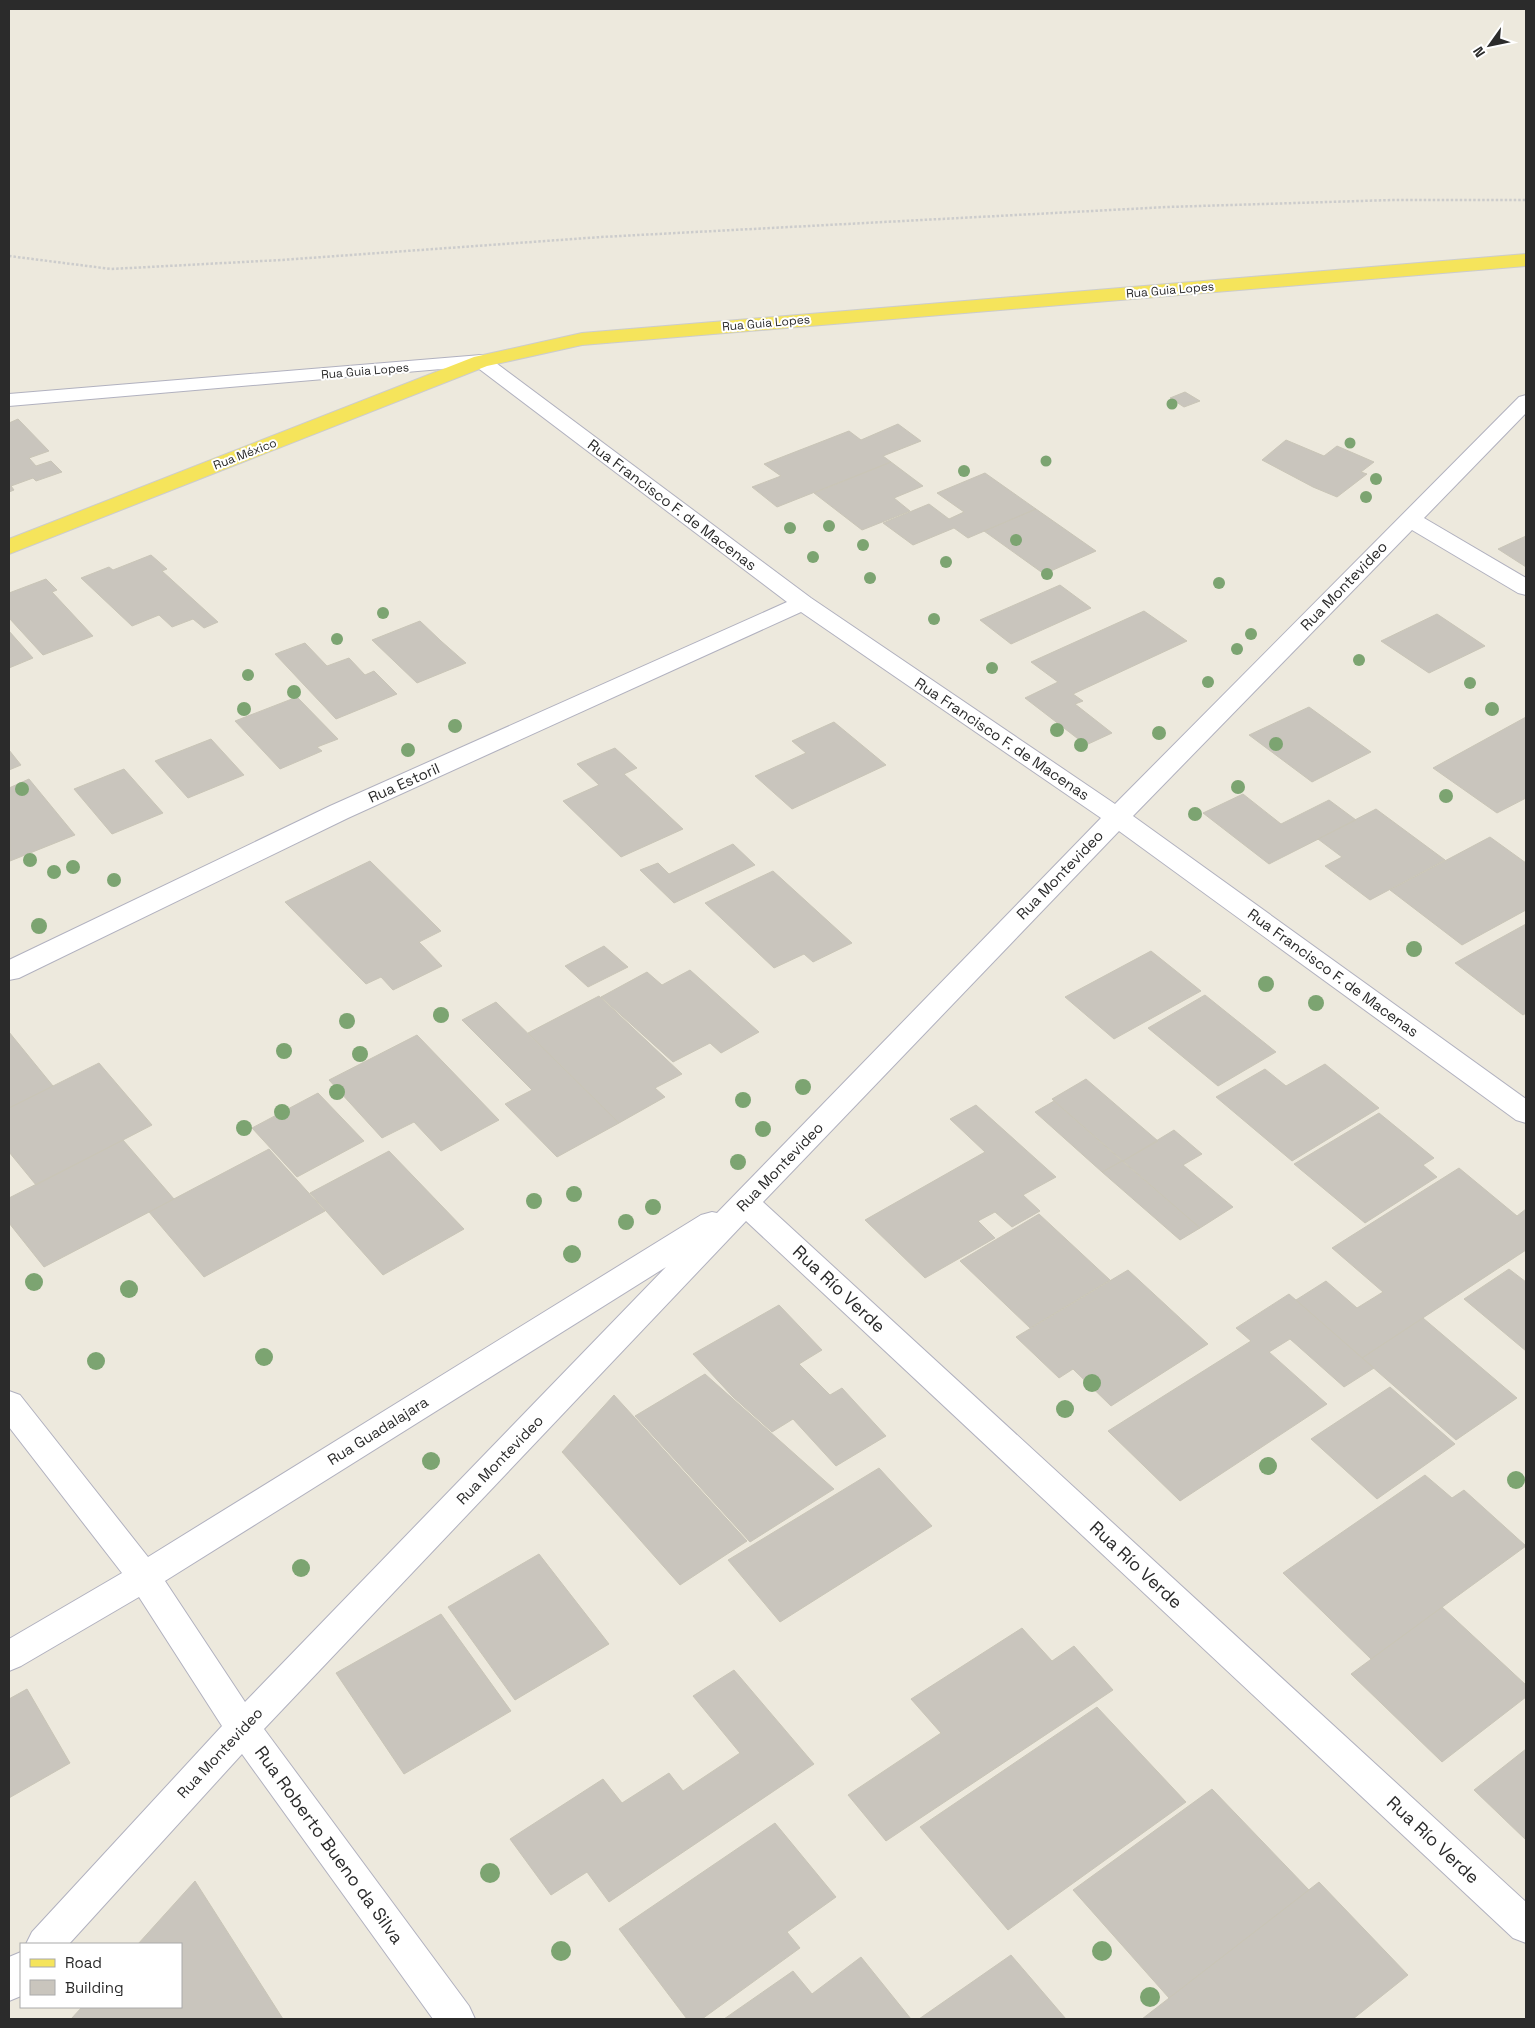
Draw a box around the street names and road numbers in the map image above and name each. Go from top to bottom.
street label: Rua Guia Lopes [1125,278,1215,302]
street label: Rua Guia Lopes [721,311,811,335]
street label: Rua Guia Lopes [320,359,410,383]
street label: Rua México [211,435,279,473]
street label: Rua Francisco F. de Macenas [584,435,761,574]
street label: Rua Montevideo [1296,537,1391,634]
street label: Rua Francisco F. de Macenas [911,673,1093,804]
street label: Rua Estoril [365,758,442,807]
street label: Rua Montevideo [1012,826,1107,923]
street label: Rua Francisco F. de Macenas [1244,904,1422,1041]
street label: Rua Montevideo [732,1118,827,1215]
street label: Rua Río Verde [788,1240,891,1337]
street label: Rua Guadalajara [324,1392,432,1469]
street label: Rua Montevideo [452,1411,547,1508]
street label: Rua Río Verde [1085,1516,1188,1613]
street label: Rua Montevideo [173,1703,267,1802]
street label: Rua Roberto Bueno da Silva [250,1741,409,1948]
street label: Rua Río Verde [1382,1791,1485,1888]

